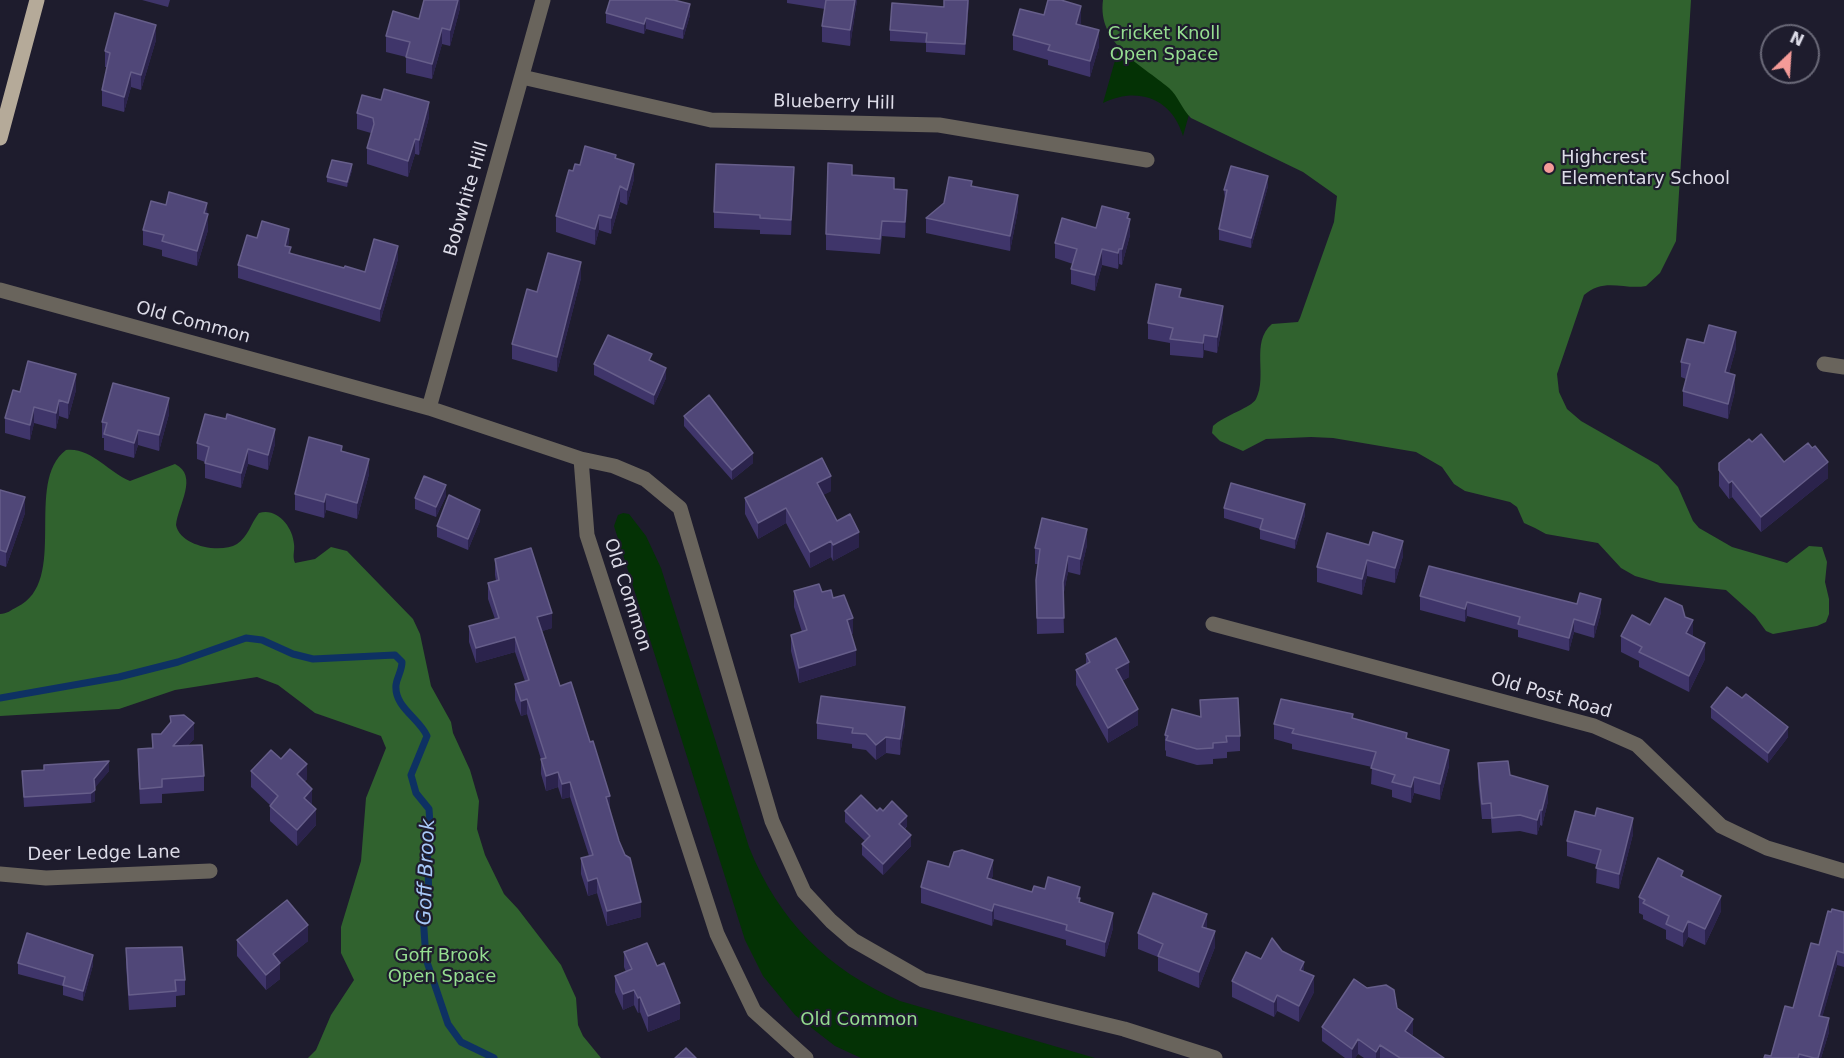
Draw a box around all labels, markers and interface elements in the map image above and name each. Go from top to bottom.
park label: Cricket Knoll Open Space [1108,23,1220,66]
north arrow [1760,24,1820,84]
text: N [1787,28,1807,50]
street label: Blueberry Hill [773,91,895,115]
street label: Bobwhite Hill [440,139,494,259]
place label: Highcrest Elementary School [1561,147,1730,190]
marker: Highcrest Elementary School [1542,161,1556,175]
street label: Old Common [134,297,252,349]
street label: Old Common [599,536,655,654]
street label: Old Post Road [1488,668,1614,724]
water label: Goff Brook [413,818,441,926]
street label: Deer Ledge Lane [27,842,181,866]
park label: Goff Brook Open Space [388,945,496,988]
park label: Old Common [800,1009,918,1031]

